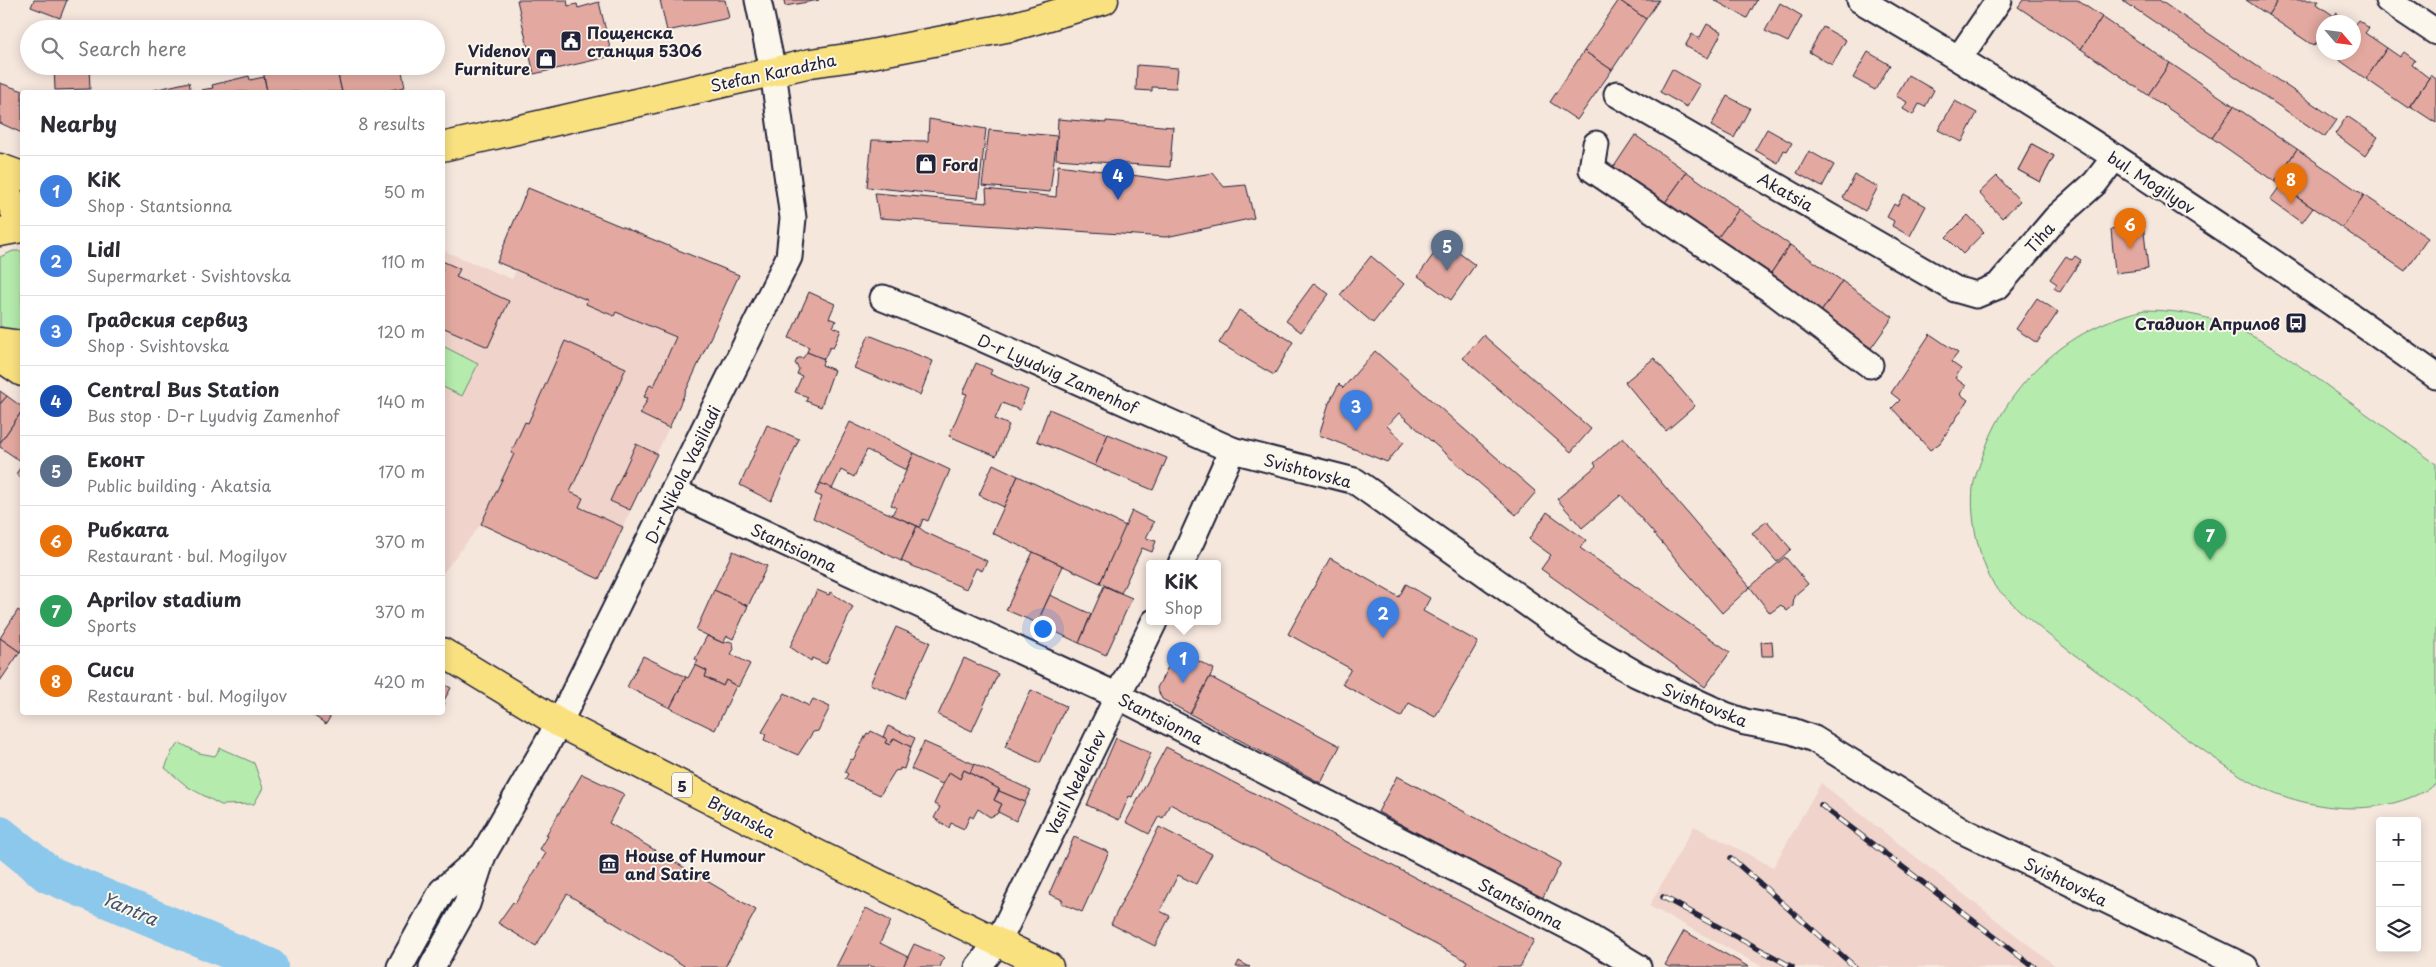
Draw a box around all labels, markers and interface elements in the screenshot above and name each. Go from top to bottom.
north arrow [2316,15,2361,60]
search box [20,20,445,75]
place label: Пощенска станция 5306 [587,20,702,62]
public building icon: Пощенска станция 5306 [559,29,583,53]
icon: search [38,34,66,62]
text: Search here [78,34,187,62]
place label: Videnov Furniture [454,38,530,80]
shop icon: Videnov Furniture [534,47,558,71]
street label: Stefan Karadzha [708,47,838,97]
text: Nearby [40,107,117,139]
text: 8 results [358,111,425,135]
street label: bul. Mogilyov [2104,145,2200,219]
shop icon: Ford [914,152,938,176]
place label: Ford [942,152,978,176]
pin: 4 [1102,159,1134,200]
pin: 8 [2275,163,2307,204]
text: KiK [87,165,121,193]
street label: Akatsia [1754,165,1818,217]
text: 1 [52,179,60,203]
text: 50 m [384,179,425,203]
text: Shop · Stantsionna [87,193,232,217]
pin: 6 [2114,208,2146,249]
street label: Tiha [2019,216,2059,258]
pin: 5 [1431,230,1463,271]
text: Lidl [87,235,121,263]
text: 2 [50,249,62,273]
text: 110 m [382,249,425,273]
text: Supermarket · Svishtovska [87,263,291,287]
text: Градския сервиз [87,305,248,333]
place label: Стадион Априлов [2135,311,2281,335]
bus stop icon: Стадион Априлов [2284,311,2308,335]
text: 3 [51,319,61,343]
text: 120 m [378,319,425,343]
street label: D-r Lyudvig Zamenhof [974,327,1144,420]
text: Shop · Svishtovska [87,333,229,357]
text: Central Bus Station [87,375,279,403]
text: 4 [51,389,61,413]
text: 140 m [377,389,425,413]
pin: 3 [1340,390,1372,431]
street label: D-r Nikola Vasiliadi [638,401,726,547]
text: Bus stop · D-r Lyudvig Zamenhof [87,403,339,427]
text: Еконт [87,445,144,473]
street label: Svishtovska [1261,447,1355,493]
text: 5 [51,459,61,483]
text: 170 m [379,459,425,483]
text: Public building · Akatsia [87,473,271,497]
text: Рибката [87,515,169,543]
street label: Stantsionna [747,517,841,577]
pin: 7 [2194,519,2226,560]
text: 6 [50,529,62,553]
text: 370 m [375,529,425,553]
text: Restaurant · bul. Mogilyov [87,543,287,567]
popup [1146,560,1221,625]
text: KiK [1164,567,1198,595]
text: Aprilov stadium [87,585,241,613]
text: Shop [1164,595,1203,619]
pin: 2 [1367,597,1399,638]
text: 7 [51,599,61,623]
text: 370 m [375,599,425,623]
text: Sports [87,613,136,637]
your location [1030,616,1056,642]
pin: 1 [1167,642,1199,683]
text: Сиси [87,655,135,683]
text: 8 [51,669,61,693]
text: 420 m [374,669,425,693]
street label: Svishtovska [1659,676,1751,732]
text: Restaurant · bul. Mogilyov [87,683,287,707]
street label: Stantsionna [1114,686,1208,750]
street label: Vasil Nedelchev [1039,725,1111,839]
road number: 5 [672,772,692,798]
street label: Bryanska [704,789,780,843]
map controls [2376,817,2421,952]
button: + [2376,817,2421,862]
place label: House of Humour and Satire [625,843,766,885]
street label: Svishtovska [2020,850,2112,912]
museum icon: House of Humour and Satire [597,852,621,876]
button: − [2376,862,2421,907]
street label: Stantsionna [1474,871,1568,935]
water label: Yantra [98,884,163,932]
button: layers [2376,907,2421,952]

